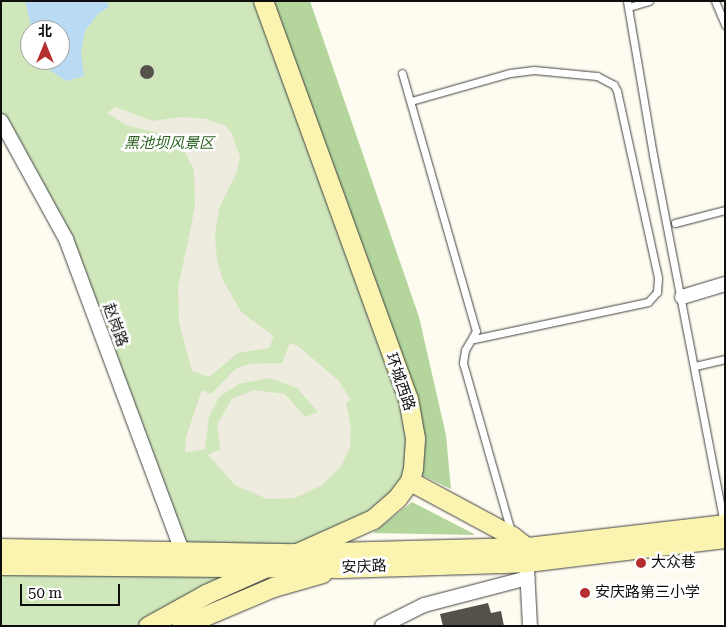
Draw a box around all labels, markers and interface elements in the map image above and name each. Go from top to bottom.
north arrow [20,20,70,70]
text: 北 [38,23,52,39]
park label: 黑池坝风景区 [124,135,214,153]
street label: 赵岗路 [99,301,131,349]
street label: 环城西路 [382,351,418,413]
place label: 大众巷 [651,554,696,572]
street label: 安庆路 [341,557,387,577]
marker: 大众巷 [635,557,647,569]
scale bar [22,574,122,606]
text: 50 m [28,584,62,602]
place label: 安庆路第三小学 [595,584,700,602]
marker: 安庆路第三小学 [579,587,591,599]

